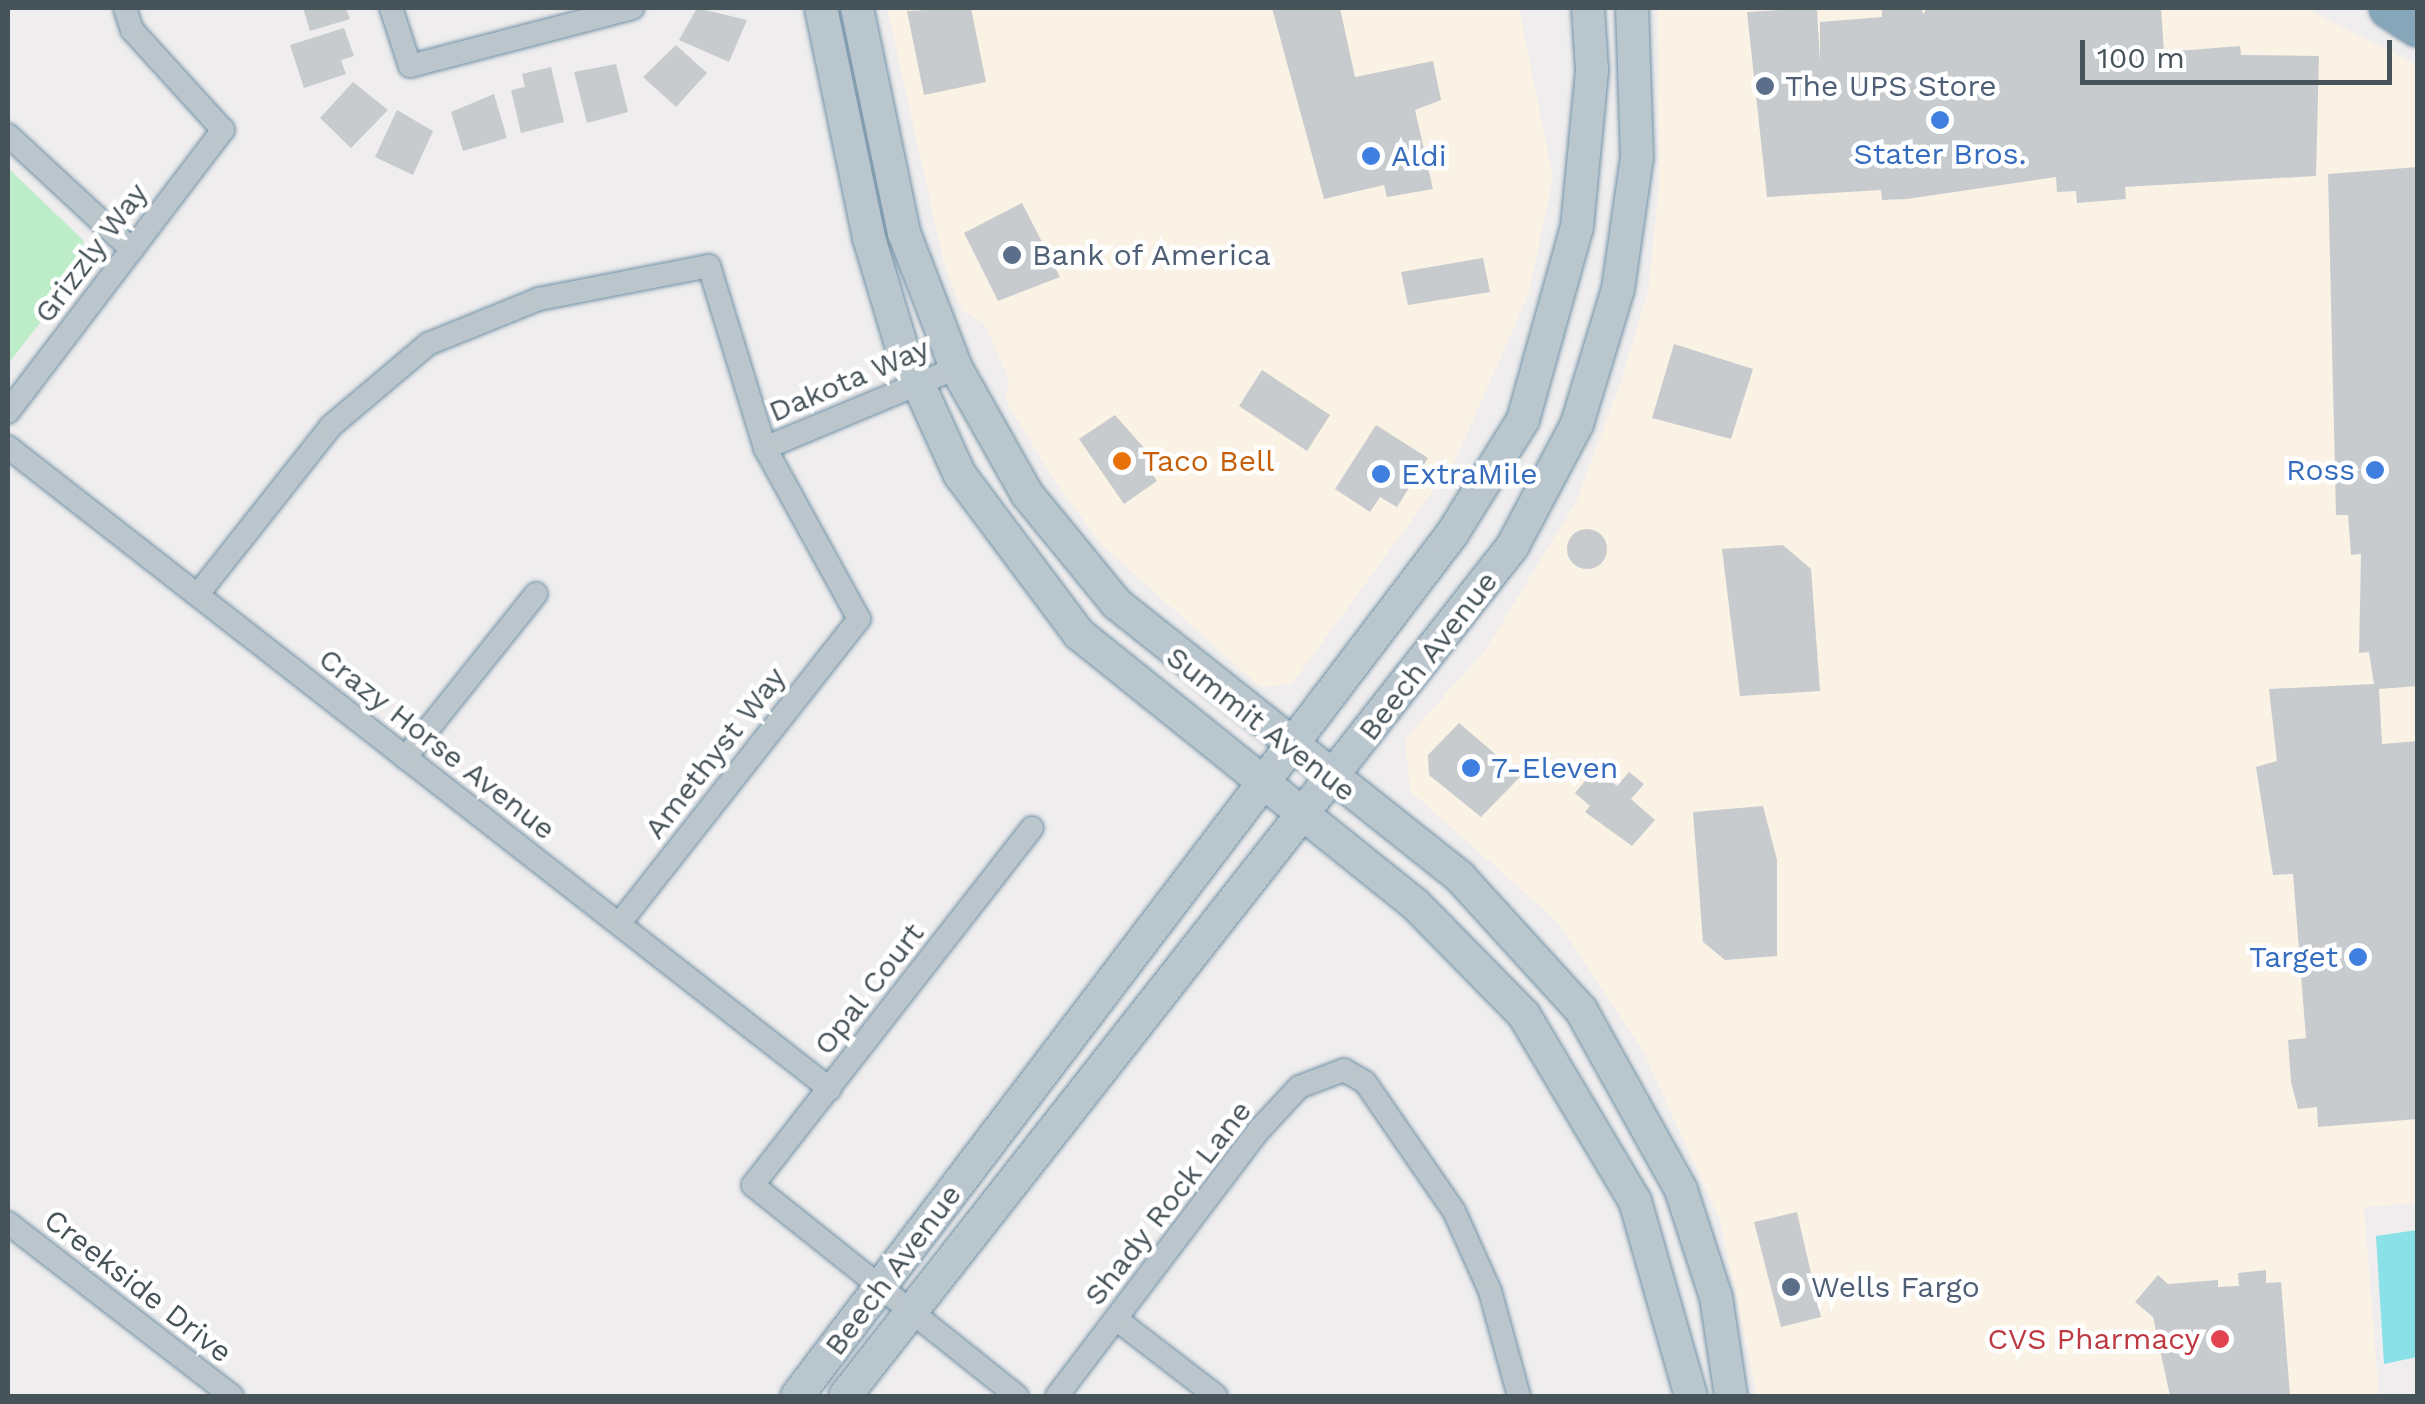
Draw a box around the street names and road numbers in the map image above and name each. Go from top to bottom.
street label: Grizzly Way [26,175,156,331]
street label: Dakota Way [763,330,935,430]
street label: Beech Avenue [1350,564,1506,748]
street label: Summit Avenue [1159,639,1363,809]
street label: Crazy Horse Avenue [311,640,563,848]
street label: Amethyst Way [637,660,793,846]
street label: Opal Court [806,915,932,1063]
street label: Shady Rock Lane [1076,1093,1260,1313]
street label: Beech Avenue [817,1177,969,1363]
street label: Creekside Drive [37,1202,239,1370]

